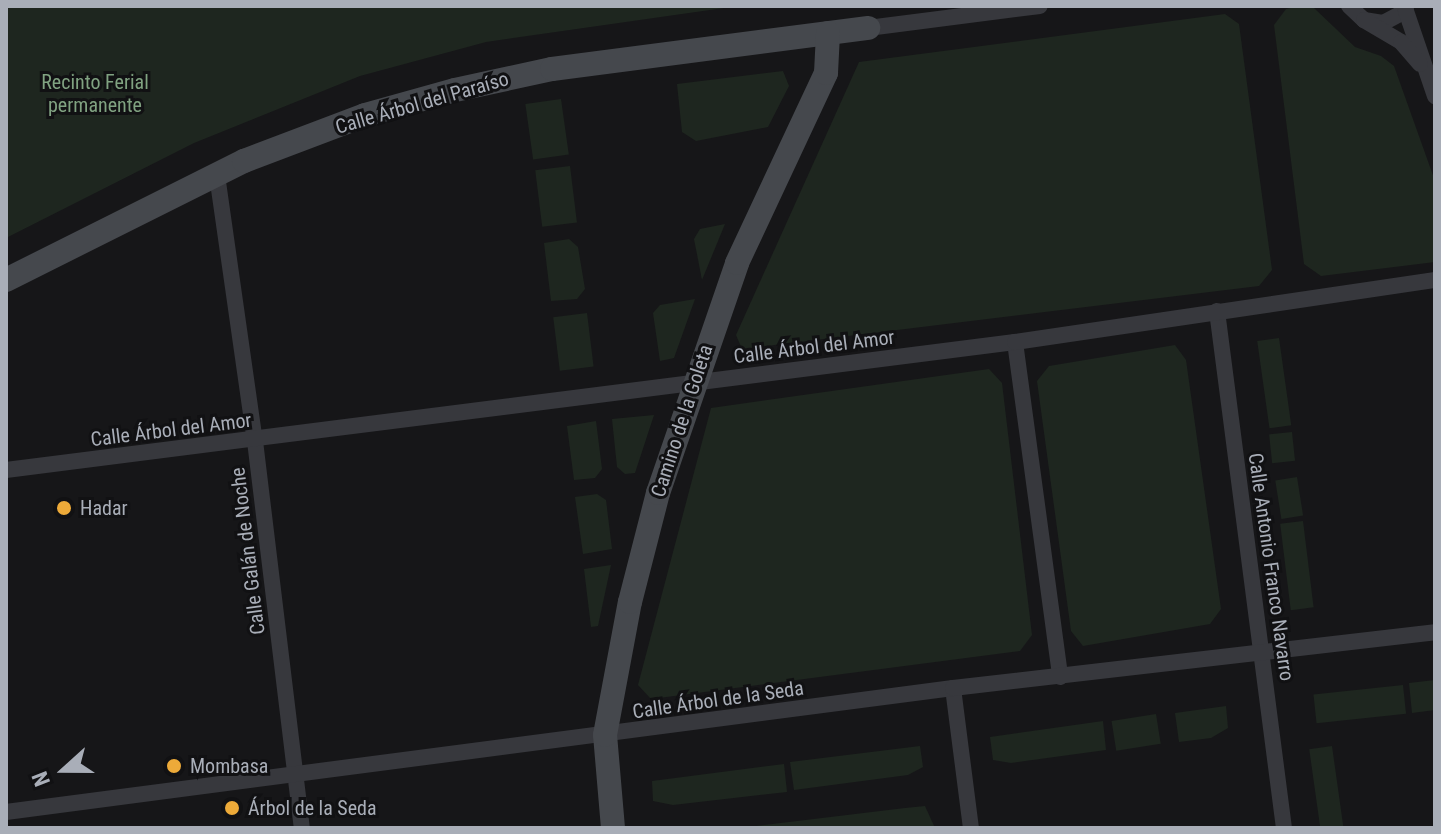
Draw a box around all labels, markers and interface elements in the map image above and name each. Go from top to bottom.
street label: Calle Árbol del Paraíso [333,67,511,139]
park label: Recinto Ferial permanente [41,71,149,118]
street label: Calle Árbol del Amor [732,325,896,369]
street label: Camino de la Goleta [646,342,718,500]
street label: Calle Árbol del Amor [89,408,253,452]
street label: Calle Antonio Franco Navarro [1243,451,1299,683]
street label: Calle Galán de Noche [226,466,270,636]
place label: Hadar [80,496,128,520]
marker: Hadar [55,499,73,517]
street label: Calle Árbol de la Seda [631,676,805,724]
north arrow [24,730,104,810]
place label: Mombasa [190,754,268,778]
marker: Mombasa [165,757,183,775]
text: N [27,768,55,790]
place label: Árbol de la Seda [248,796,377,820]
marker: Árbol de la Seda [223,799,241,817]

